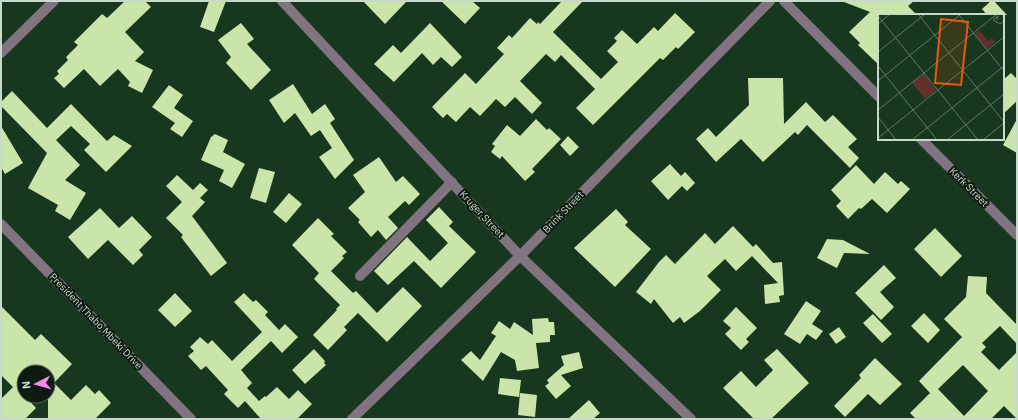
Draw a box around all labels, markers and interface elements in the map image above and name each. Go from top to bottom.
inset map [878,14,1004,140]
street label: Kerk Street [947,165,992,210]
street label: Kruger Street [457,188,507,241]
street label: Brink Street [540,188,587,236]
street label: President Thabo Mbeki Drive [47,270,146,372]
north arrow [16,364,56,404]
text: N [19,380,33,390]

